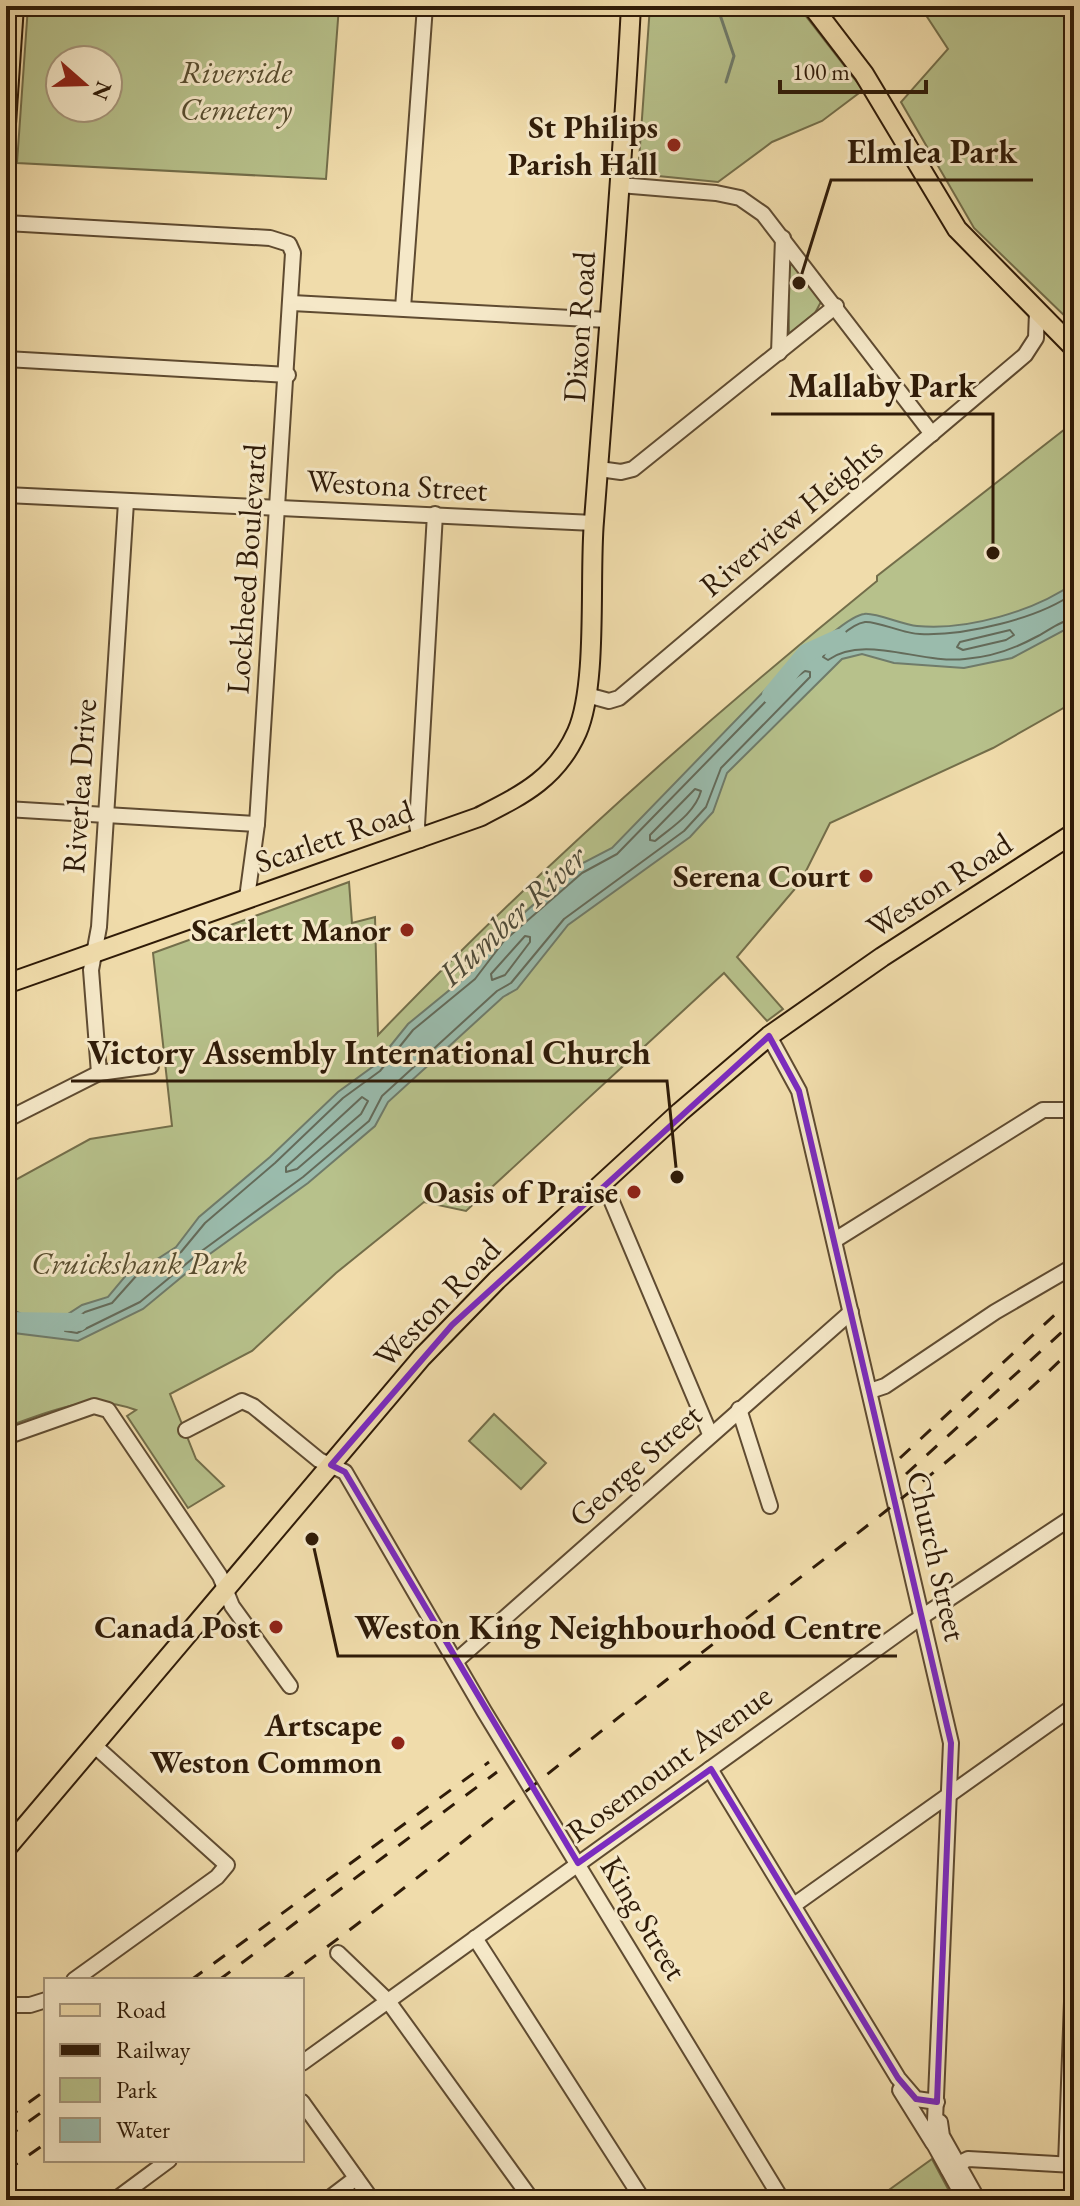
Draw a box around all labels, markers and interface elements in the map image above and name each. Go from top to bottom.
north arrow [44,44,124,124]
scale bar [780,44,926,94]
park label: Riverside Cemetery [180,51,293,130]
text: 100 m [792,56,850,87]
text: N [86,77,119,104]
place label: St Philips Parish Hall [508,106,658,185]
callout: Elmlea Park [831,122,1033,180]
text: Elmlea Park [847,129,1018,173]
marker: St Philips Parish Hall [665,136,683,154]
street label: Dixon Road [553,249,605,404]
callout: Mallaby Park [771,356,993,414]
text: Mallaby Park [787,363,977,407]
street label: Riverview Heights [691,428,891,606]
street label: Lockheed Boulevard [216,442,276,696]
street label: Westona Street [305,459,489,511]
street label: Riverlea Drive [52,697,106,875]
street label: Scarlett Road [249,789,419,883]
street label: Weston Road [858,822,1020,948]
water label: Humber River [428,834,597,995]
place label: Serena Court [673,855,850,897]
marker: Serena Court [857,867,875,885]
place label: Scarlett Manor [191,909,392,951]
marker: Scarlett Manor [398,921,416,939]
callout: Victory Assembly International Church [71,1023,667,1081]
text: Victory Assembly International Church [87,1030,651,1074]
place label: Oasis of Praise [423,1171,618,1213]
marker: Oasis of Praise [625,1183,643,1201]
street label: Weston Road [365,1228,510,1377]
park label: Cruickshank Park [31,1242,247,1284]
street label: George Street [560,1394,710,1536]
street label: Church Street [897,1467,977,1645]
callout: Weston King Neighbourhood Centre [338,1598,897,1656]
text: Weston King Neighbourhood Centre [355,1605,882,1649]
place label: Canada Post [94,1606,260,1648]
marker: Canada Post [267,1618,285,1636]
street label: Rosemount Avenue [558,1674,780,1852]
place label: Artscape Weston Common [150,1704,382,1783]
marker: Artscape Weston Common [389,1734,407,1752]
street label: King Street [591,1848,697,1988]
legend [44,1978,304,2162]
text: Road [116,1994,167,2025]
text: Railway [116,2034,191,2065]
text: Park [116,2074,158,2105]
text: Water [116,2114,170,2145]

